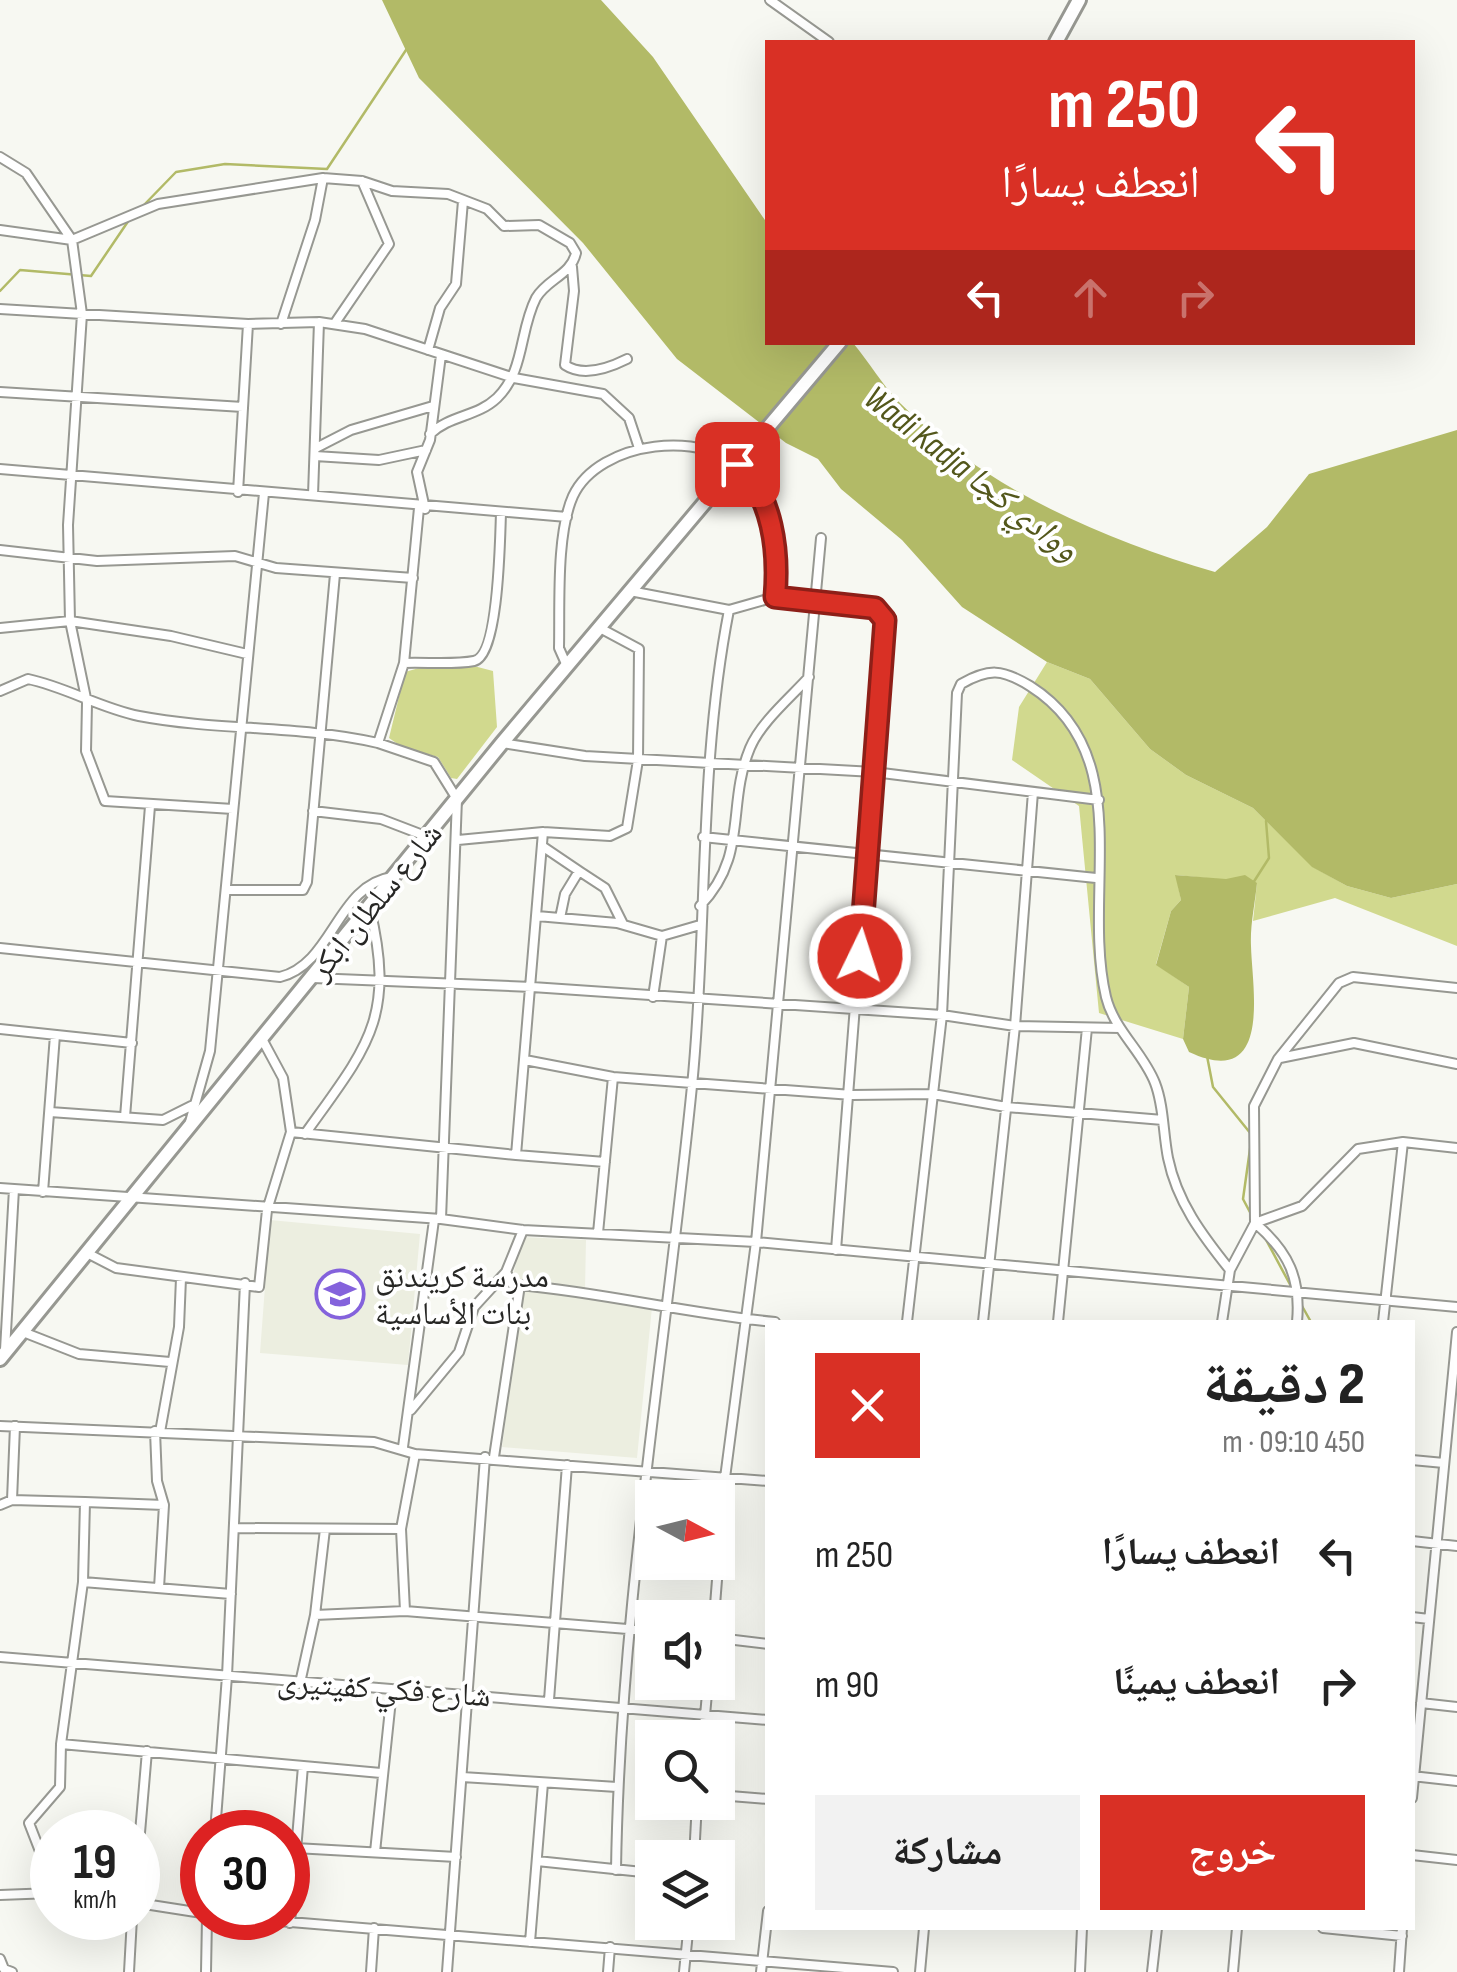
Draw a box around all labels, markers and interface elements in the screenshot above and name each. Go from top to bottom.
text: 250 m [1048,64,1200,148]
icon: left [1235,80,1365,210]
text: انعطف يسارًا [1001,156,1200,211]
icon: left [958,270,1013,325]
icon: ahead [1063,270,1118,325]
icon: right [1168,270,1223,325]
water label: Wadi Kadja ووادي كجا [852,377,1087,575]
pin [695,422,780,507]
icon: arrive [710,437,765,492]
street label: شارع سلطان ابكر [300,815,451,989]
position arrow [808,904,912,1008]
place label: مدرسة كريندنق بنات الأساسية [375,1258,549,1334]
school or university icon: مدرسة كريندنق بنات الأساسية [314,1268,366,1320]
text: 2 دقيقة [1203,1349,1365,1421]
button: close [815,1353,920,1458]
text: 450 m · 09:10 [1222,1423,1365,1462]
north arrow [635,1480,735,1580]
map controls [635,1480,735,1940]
icon: left [1310,1528,1365,1583]
text: انعطف يسارًا [1102,1530,1280,1575]
text: 250 m [815,1533,893,1578]
button: sound [635,1600,735,1700]
icon: right [1310,1658,1365,1713]
text: انعطف يمينًا [1113,1660,1280,1705]
street label: شارع فكي كفيتيرى [275,1663,492,1721]
text: 90 m [815,1663,879,1708]
button: search [635,1720,735,1820]
button: مشاركة [815,1795,1080,1910]
button: خروج [1100,1795,1365,1910]
speed limit sign: 30 [180,1810,310,1940]
text: 19 [73,1833,117,1893]
button: layers [635,1840,735,1940]
text: km/h [73,1885,117,1916]

